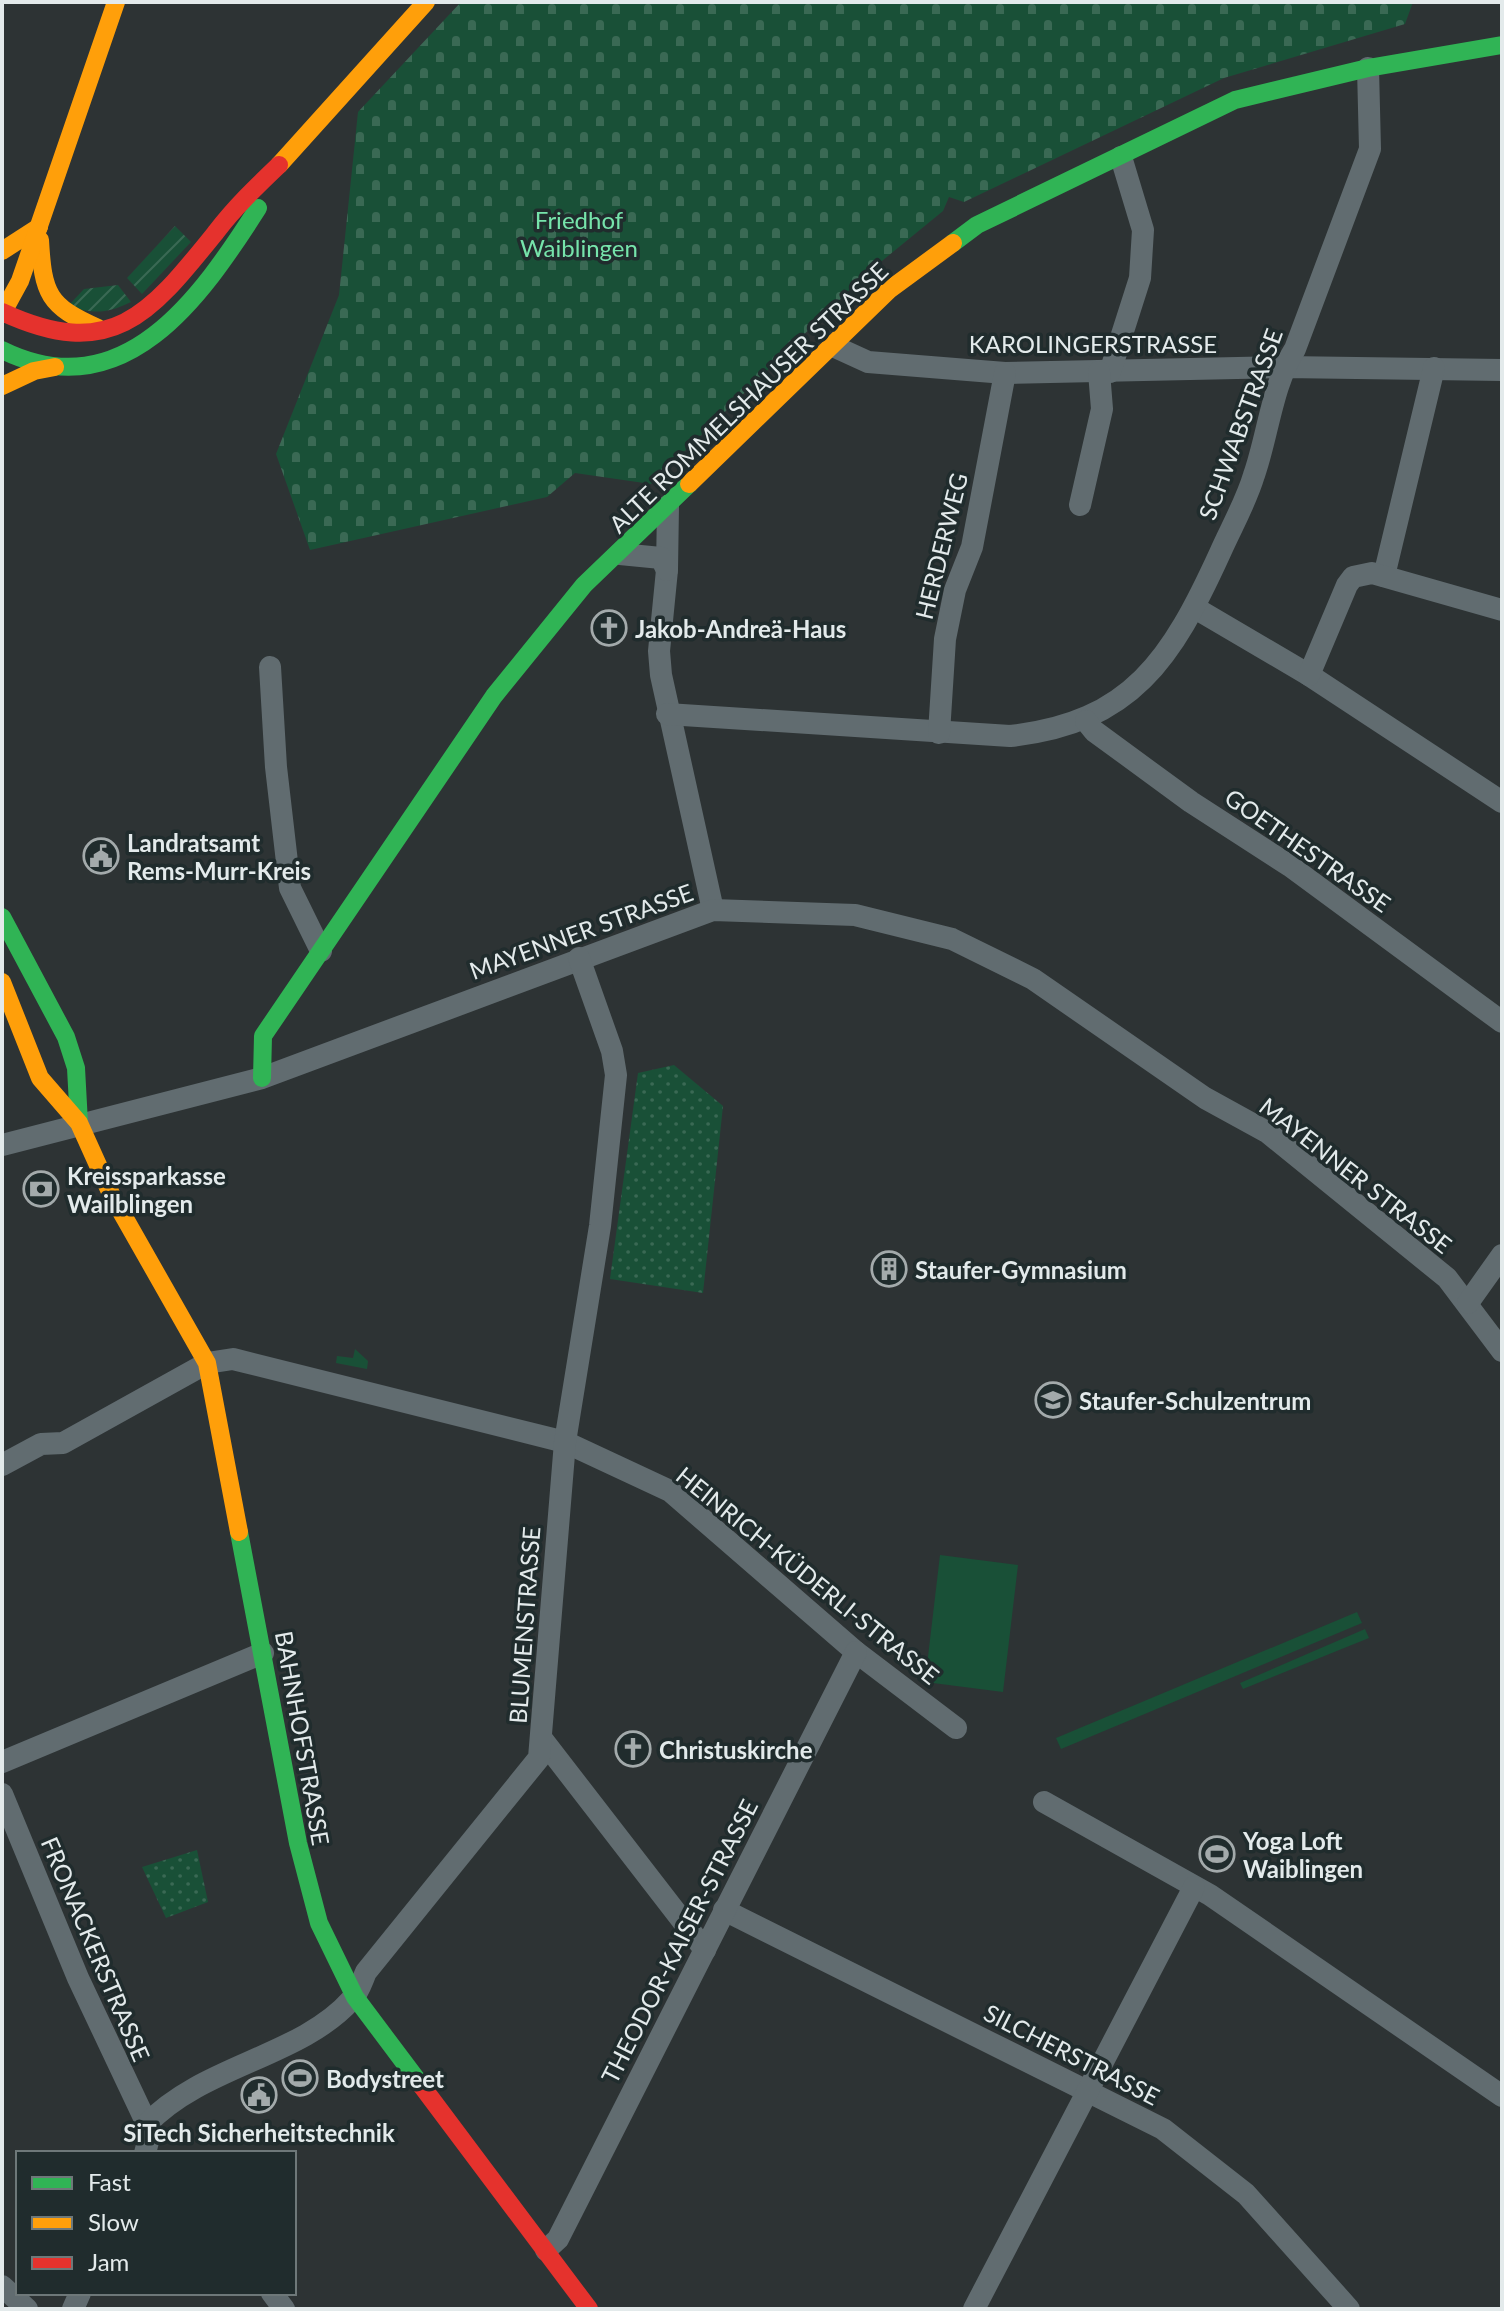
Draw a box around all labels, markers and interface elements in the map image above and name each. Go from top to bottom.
park label: Friedhof Waiblingen [520,205,638,262]
street label: ALTE ROMMELSHAUSER STRASSE [602,256,894,538]
street label: SCHWABSTRASSE [1192,324,1288,524]
street label: KAROLINGERSTRASSE [969,329,1217,358]
street label: HERDERWEG [909,470,973,622]
church icon: Jakob-Andreä-Haus [590,609,628,647]
place label: Jakob-Andreä-Haus [635,614,846,643]
street label: GOETHESTRASSE [1220,782,1396,918]
place label: Landratsamt Rems-Murr-Kreis [127,828,311,885]
public building icon: Landratsamt Rems-Murr-Kreis [82,837,120,875]
street label: MAYENNER STRASSE [465,877,697,985]
street label: MAYENNER STRASSE [1254,1091,1458,1259]
place label: Kreissparkasse Wailblingen [67,1161,226,1218]
bank icon: Kreissparkasse Wailblingen [22,1170,60,1208]
building icon: Staufer-Gymnasium [870,1250,908,1288]
place label: Staufer-Gymnasium [915,1255,1127,1284]
school or university icon: Staufer-Schulzentrum [1034,1381,1072,1419]
place label: Staufer-Schulzentrum [1079,1386,1311,1415]
street label: HEINRICH-KÜDERLI-STRASSE [671,1460,945,1690]
street label: BLUMENSTRASSE [503,1525,545,1725]
street label: BAHNHOFSTRASSE [270,1628,336,1848]
church icon: Christuskirche [614,1730,652,1768]
place label: Christuskirche [659,1735,813,1764]
street label: THEODOR-KAISER-STRASSE [595,1794,763,2088]
place label: Yoga Loft Waiblingen [1242,1826,1363,1883]
street label: FRONACKERSTRASSE [36,1832,156,2066]
sports icon: Yoga Loft Waiblingen [1198,1835,1236,1873]
street label: SILCHERSTRASSE [979,1997,1165,2111]
sports icon: Bodystreet [281,2059,319,2097]
place label: Bodystreet [326,2064,444,2093]
public building icon: SiTech Sicherheitstechnik [240,2076,278,2114]
place label: SiTech Sicherheitstechnik [123,2118,395,2147]
legend [16,2151,296,2295]
text: Fast [88,2167,131,2196]
text: Slow [88,2207,139,2236]
text: Jam [88,2247,129,2276]

